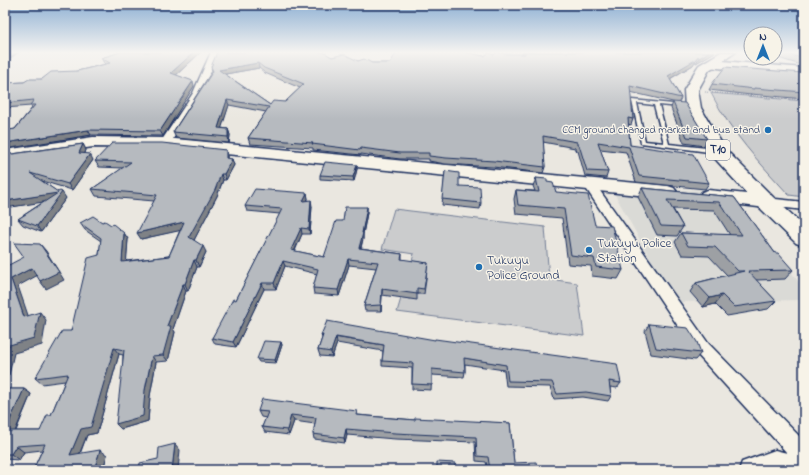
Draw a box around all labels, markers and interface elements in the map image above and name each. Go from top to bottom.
north arrow [743,26,783,66]
text: N [759,29,767,45]
place label: CCM ground changed market and bus stand [562,122,760,139]
marker: CCM ground changed market and bus stand [763,125,773,135]
road number: T10 [706,140,730,160]
place label: Tukuyu Police Station [597,234,671,268]
marker: Tukuyu Police Station [584,245,594,255]
place label: Tukuyu Police Ground [487,251,560,285]
marker: Tukuyu Police Ground [474,262,484,272]

